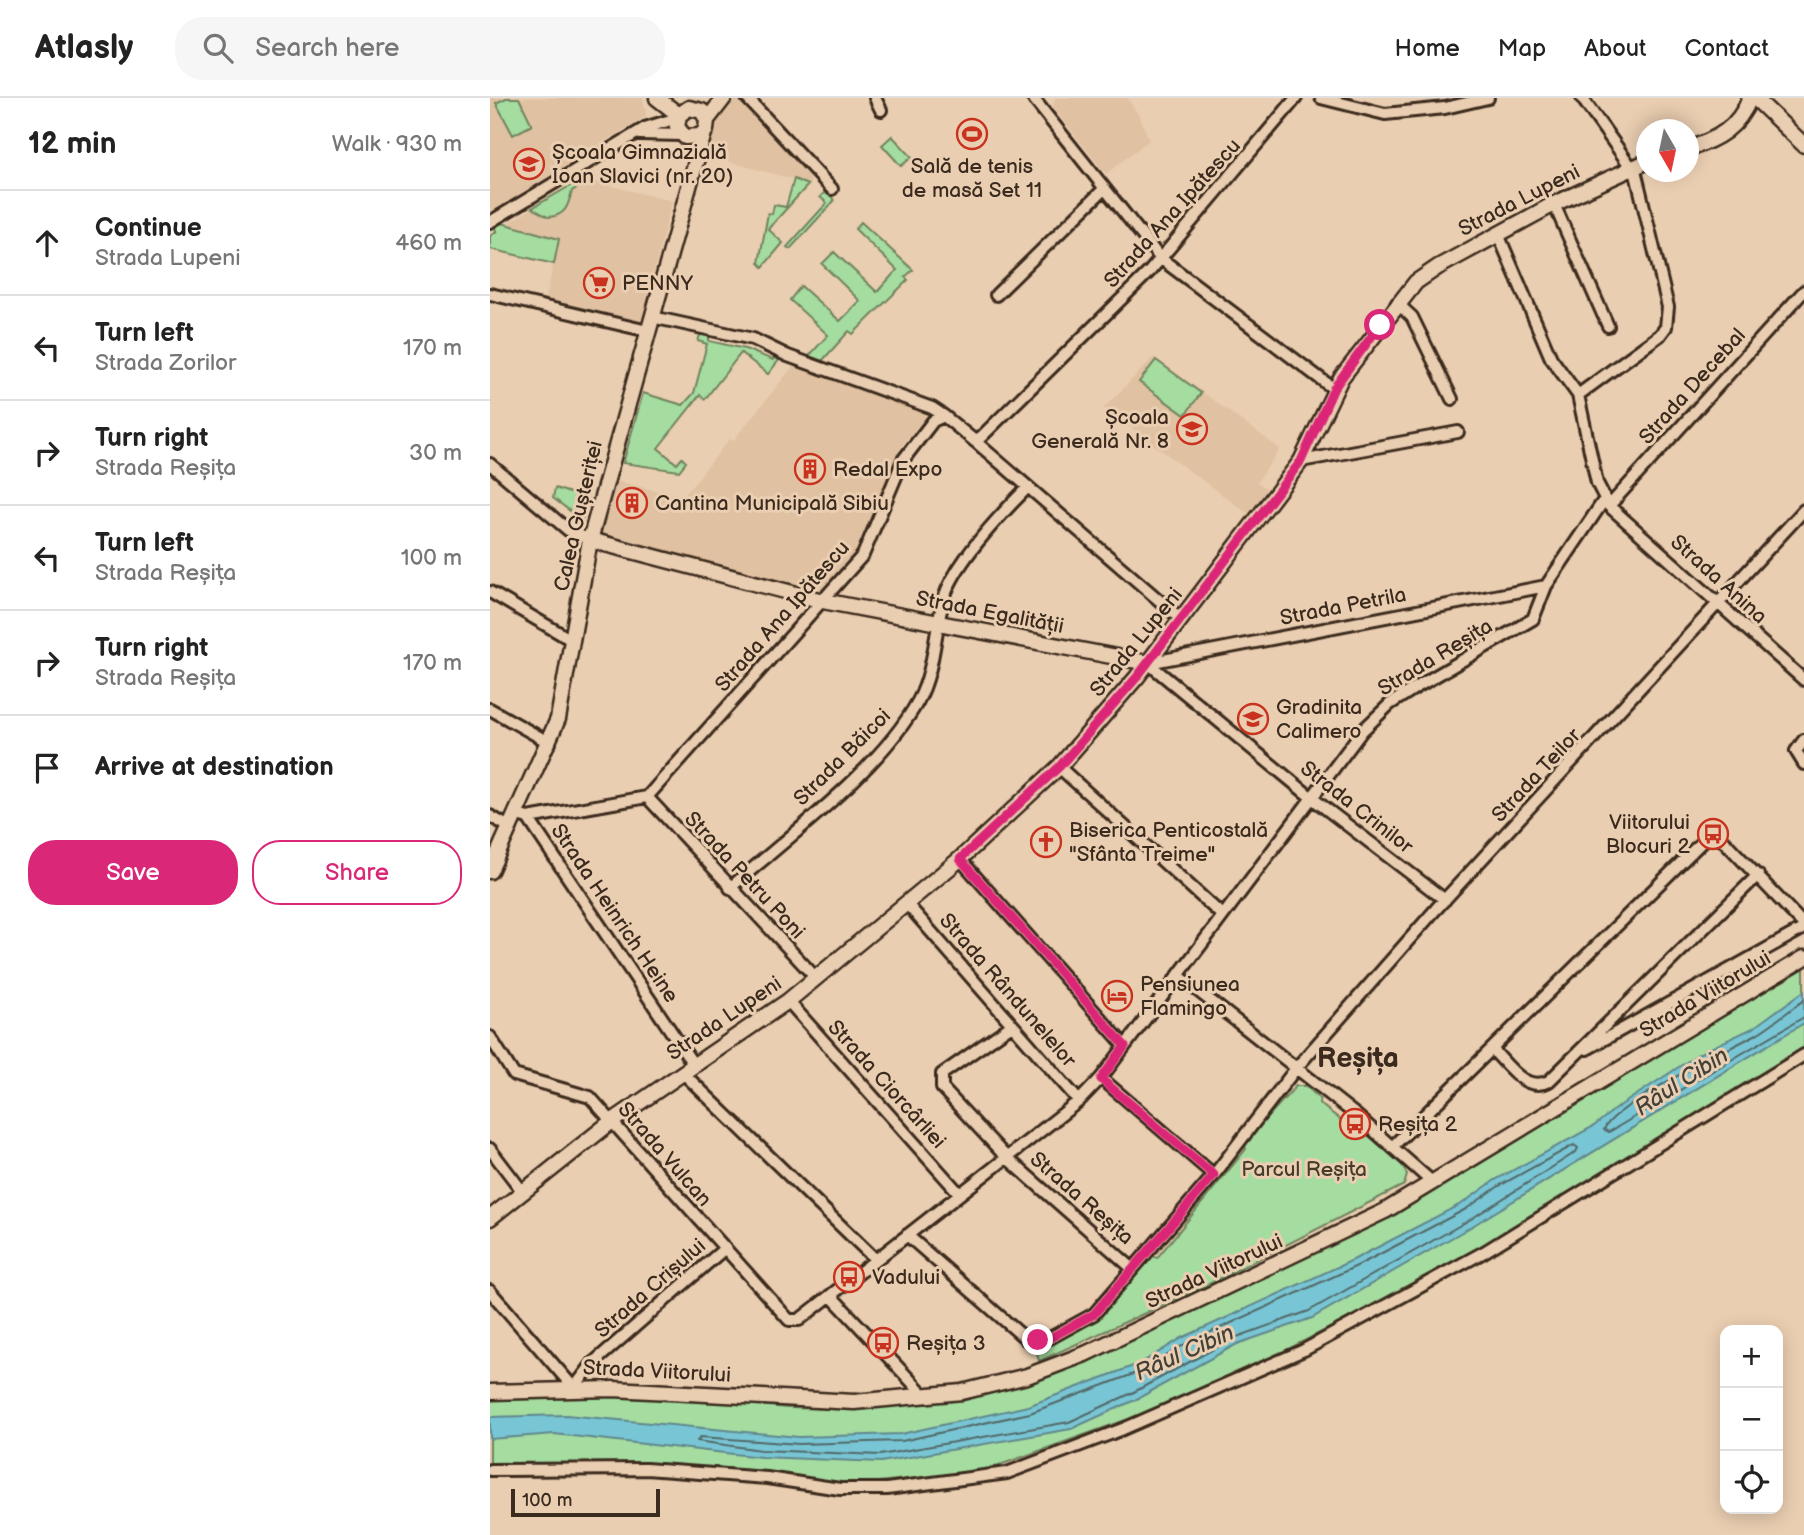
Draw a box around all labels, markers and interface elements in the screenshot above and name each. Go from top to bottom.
search box [175,17,665,80]
text: Atlasly [35,28,133,68]
icon: search [199,29,237,67]
text: Search here [255,33,399,64]
text: Home [1395,34,1460,63]
text: Map [1498,34,1546,63]
text: About [1584,34,1646,63]
text: Contact [1684,34,1769,63]
sports icon: Sală de tenis de masă Set 11 [955,117,989,151]
north arrow [1636,119,1699,182]
text: 12 min [28,126,116,162]
text: Walk · 930 m [332,130,462,158]
street label: Strada Ana Ipătescu [1099,134,1246,293]
place label: Școala Gimnazială Ioan Slavici (nr. 20) [552,140,733,189]
school or university icon: Școala Gimnazială Ioan Slavici (nr. 20) [512,147,546,181]
place label: Sală de tenis de masă Set 11 [902,154,1042,203]
street label: Strada Lupeni [1454,159,1584,242]
text: Continue [95,213,202,244]
icon: ahead [28,224,66,262]
text: 460 m [395,229,462,257]
text: Strada Lupeni [95,244,241,272]
supermarket icon: PENNY [582,266,616,300]
place label: PENNY [622,271,694,296]
route start [1364,309,1395,340]
text: Turn left [95,318,194,349]
street label: Strada Decebal [1634,323,1751,449]
icon: left [28,329,66,367]
text: 170 m [403,334,462,362]
text: Strada Zorilor [95,349,236,377]
place label: Școala Generală Nr. 8 [1031,405,1169,454]
school or university icon: Școala Generală Nr. 8 [1175,412,1209,446]
text: Turn right [95,423,208,454]
icon: right [28,434,66,472]
street label: Calea Gușteriței [549,438,608,594]
text: 30 m [409,439,462,467]
building icon: Redal Expo [793,452,827,486]
text: Strada Reșița [95,454,236,482]
place label: Redal Expo [833,457,943,482]
building icon: Cantina Municipală Sibiu [615,486,649,520]
place label: Cantina Municipală Sibiu [655,491,889,516]
text: Turn left [95,528,194,559]
street label: Strada Anina [1665,530,1772,629]
street label: Strada Ana Ipătescu [710,536,855,697]
icon: left [28,539,66,577]
text: 100 m [401,544,462,572]
text: Strada Reșița [95,559,236,587]
street label: Strada Petrila [1278,582,1408,631]
street label: Strada Lupeni [1085,583,1188,702]
street label: Strada Egalității [914,586,1066,639]
street label: Strada Reșița [1374,614,1497,701]
text: Turn right [95,633,208,664]
icon: right [28,644,66,682]
text: 170 m [403,649,462,677]
text: Strada Reșița [95,664,236,692]
place label: Gradinita Calimero [1276,695,1362,744]
school or university icon: Gradinita Calimero [1236,702,1270,736]
street label: Strada Băicoi [789,704,896,811]
street label: Strada Teilor [1487,723,1586,827]
icon: arrive [28,749,66,787]
text: Arrive at destination [95,752,334,783]
street label: Strada Crinilor [1295,756,1418,859]
street label: Strada Petru Poni [679,806,810,944]
place label: Viitorului Blocuri 2 [1606,810,1691,859]
bus stop icon: Viitorului Blocuri 2 [1696,817,1730,851]
place label: Biserica Penticostală "Sfânta Treime" [1069,818,1268,867]
street label: Strada Heinrich Heine [545,819,684,1007]
church icon: Biserica Penticostală "Sfânta Treime" [1029,825,1063,859]
button: Save [28,840,238,905]
button: Share [252,840,462,905]
street label: Strada Rândunelelor [934,908,1081,1073]
street label: Strada Viitorului [1635,946,1775,1043]
street label: Strada Lupeni [662,971,786,1066]
place label: Pensiunea Flamingo [1140,972,1240,1021]
hotel icon: Pensiunea Flamingo [1100,979,1134,1013]
street label: Strada Ciorcârliei [822,1015,951,1154]
water label: Râul Cibin [1630,1041,1734,1122]
district label: Reșița [1317,1042,1399,1075]
street label: Strada Vulcan [612,1097,717,1212]
bus stop icon: Reșița 2 [1338,1107,1372,1141]
place label: Reșița 2 [1378,1112,1458,1137]
street label: Strada Reșița [1025,1147,1139,1250]
park label: Parcul Reșița [1241,1157,1367,1182]
street label: Strada Viitorului [1142,1229,1287,1314]
street label: Strada Crișului [590,1233,711,1343]
bus stop icon: Vadului [832,1260,866,1294]
place label: Vadului [872,1265,940,1290]
water label: Râul Cibin [1130,1319,1238,1387]
route end [1022,1324,1053,1355]
map controls [1720,1325,1783,1514]
button: + [1720,1325,1783,1388]
bus stop icon: Reșița 3 [866,1326,900,1360]
place label: Reșița 3 [906,1331,986,1356]
street label: Strada Viitorului [582,1355,732,1388]
button: − [1720,1388,1783,1451]
button: locate [1720,1451,1783,1514]
scale bar [511,1486,660,1518]
text: 100 m [522,1489,573,1512]

